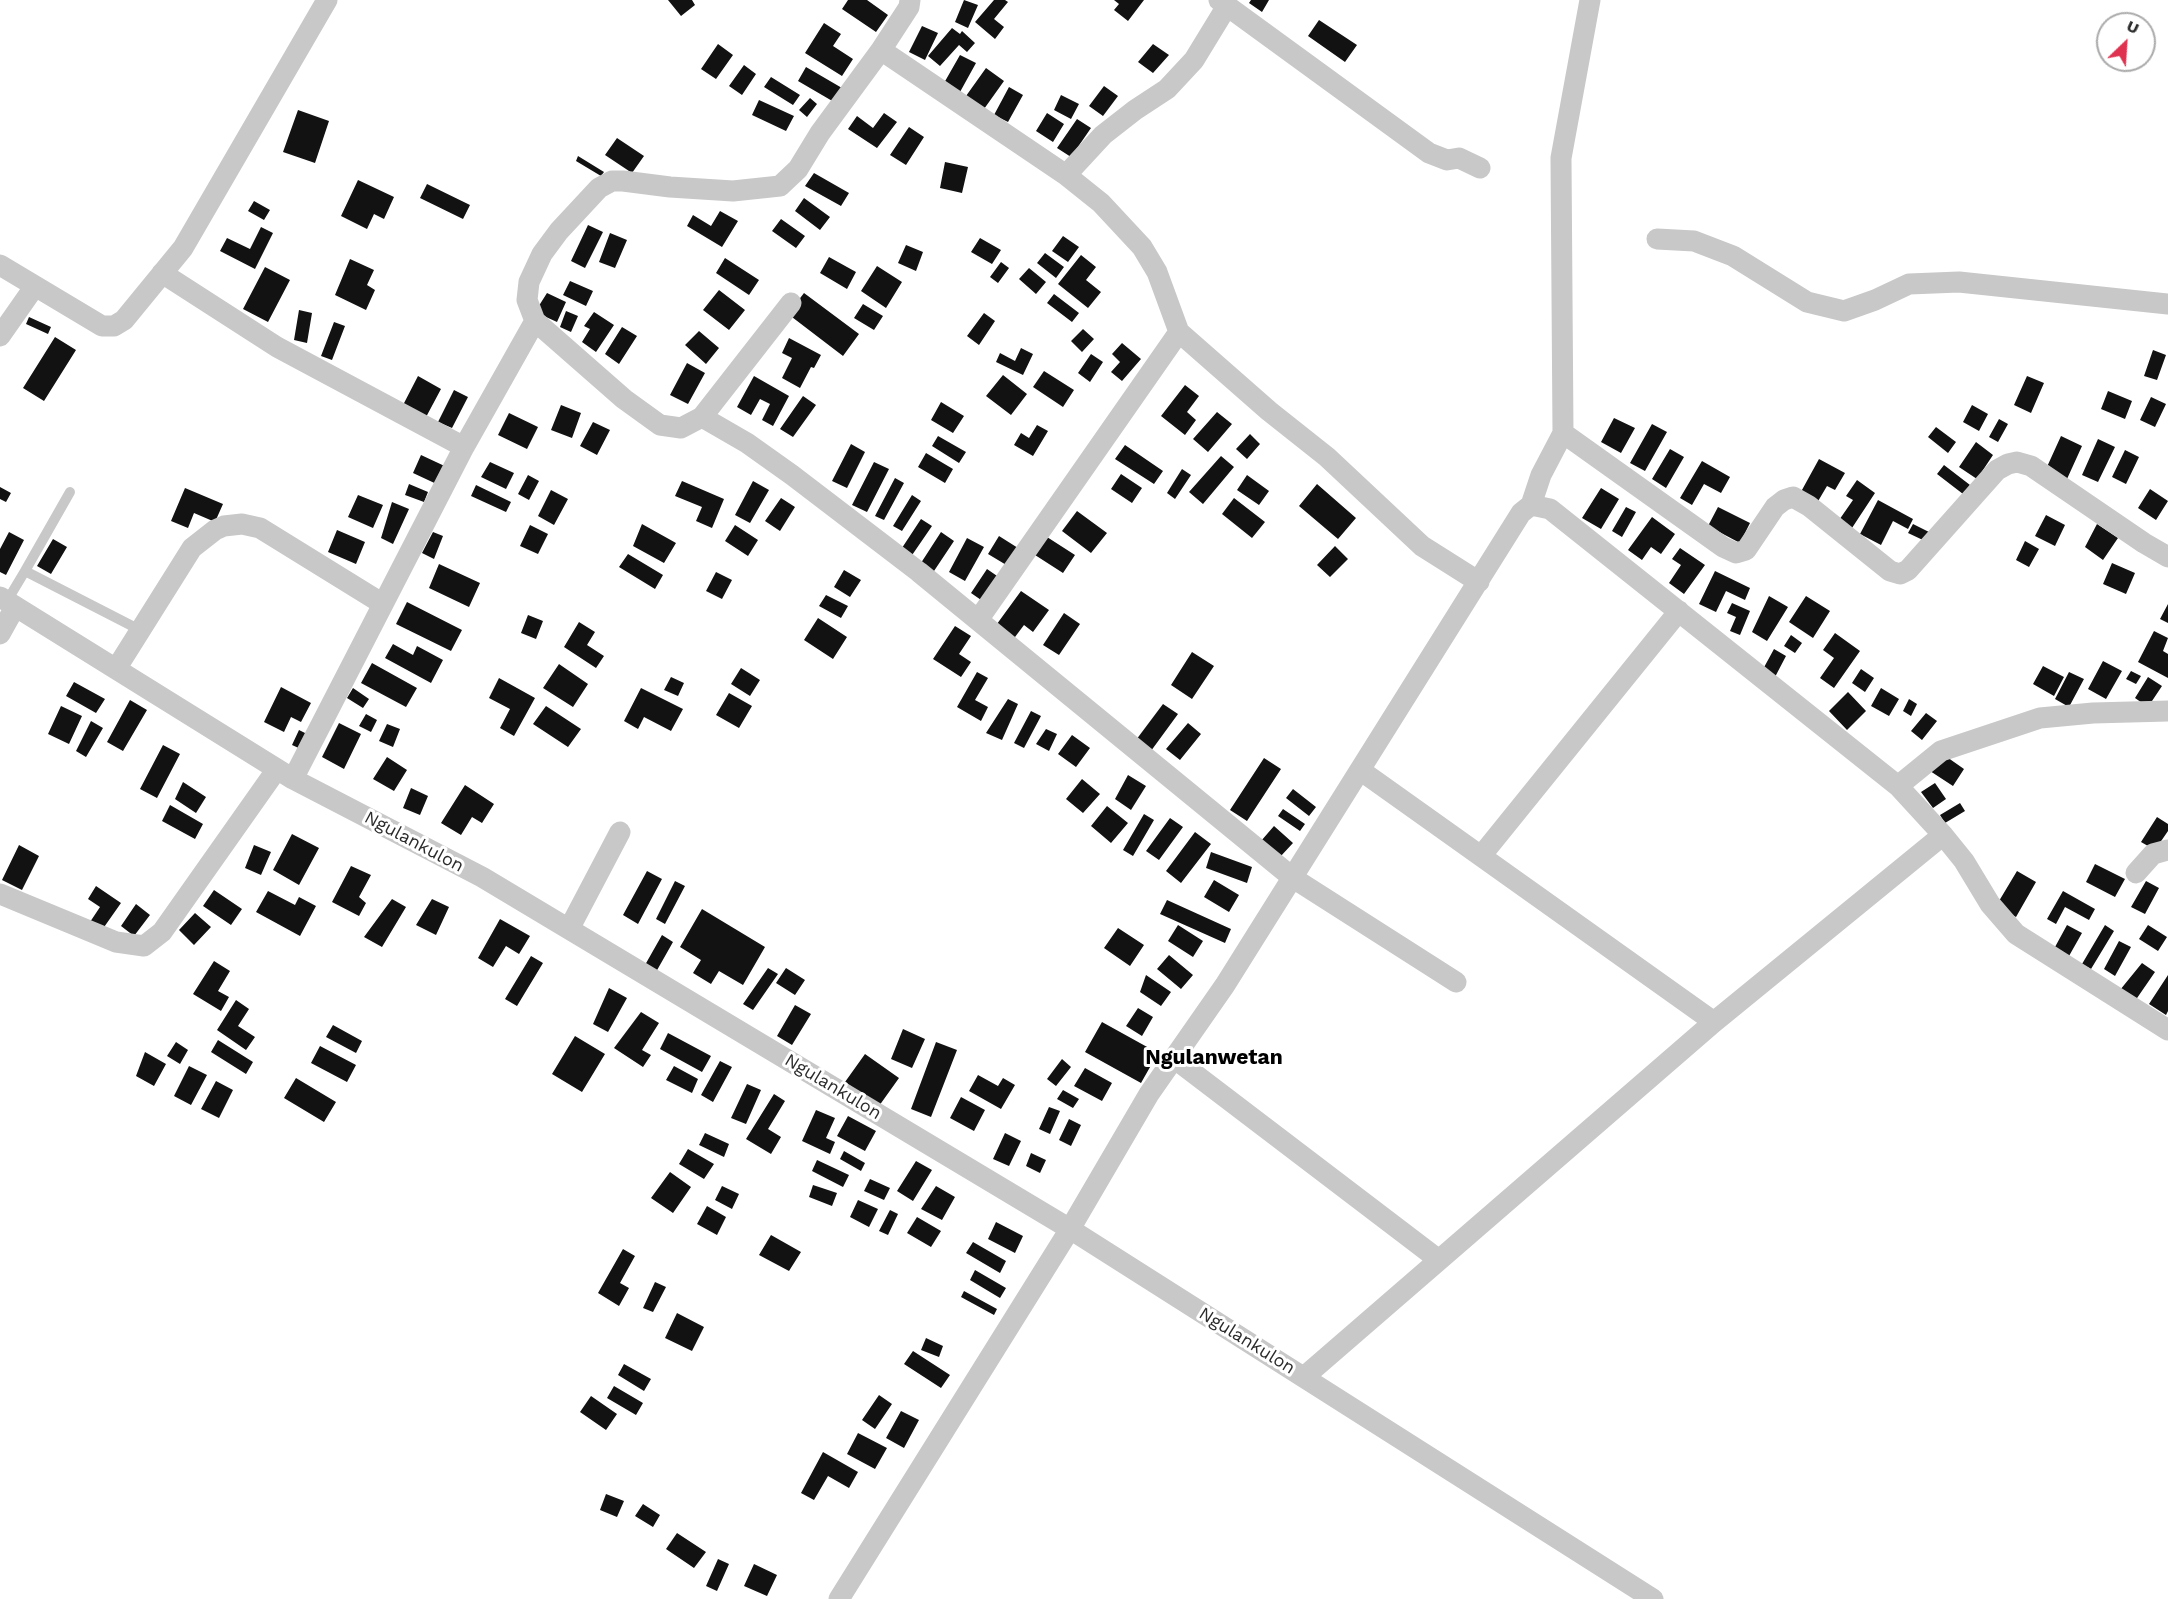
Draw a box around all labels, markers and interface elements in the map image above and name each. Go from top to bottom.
north arrow [2096,12,2156,72]
text: U [2124,16,2142,38]
street label: Ngulankulon [361,807,467,877]
district label: Ngulanwetan [1145,1045,1283,1071]
street label: Ngulankulon [781,1050,885,1124]
street label: Ngulankulon [1195,1303,1299,1379]

